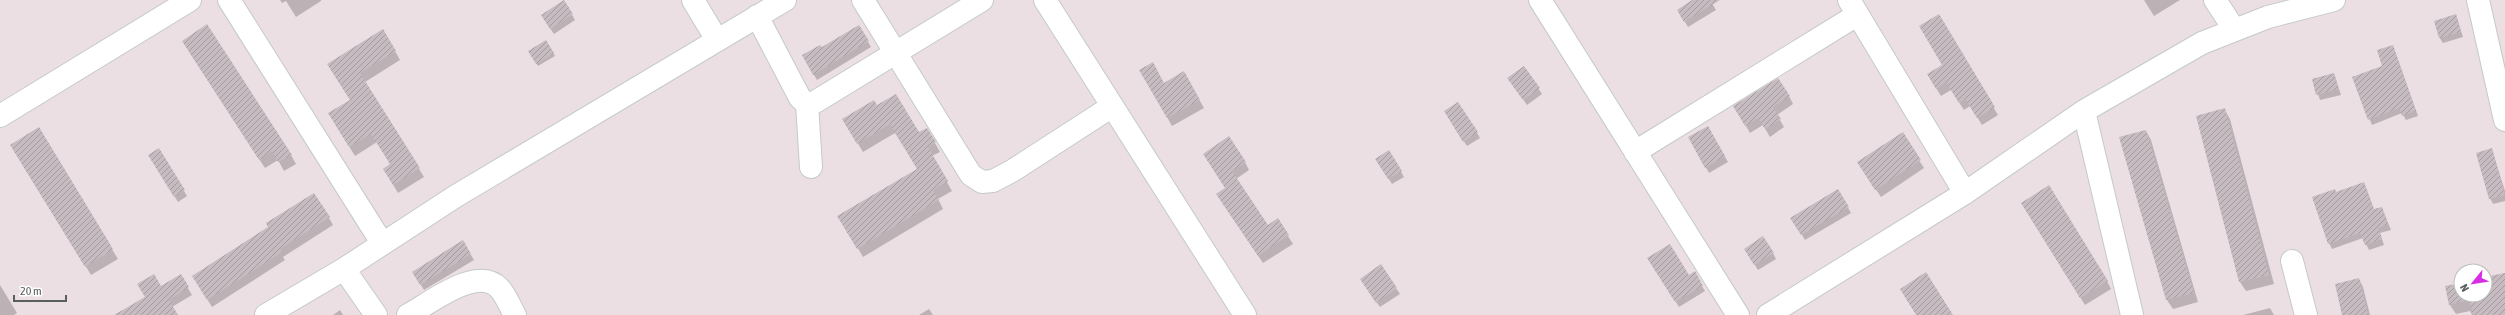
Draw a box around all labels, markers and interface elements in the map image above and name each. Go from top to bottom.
north arrow [2453,263,2493,303]
scale bar [14,277,66,303]
text: N [2458,282,2471,294]
text: 20 m [20,284,42,298]

